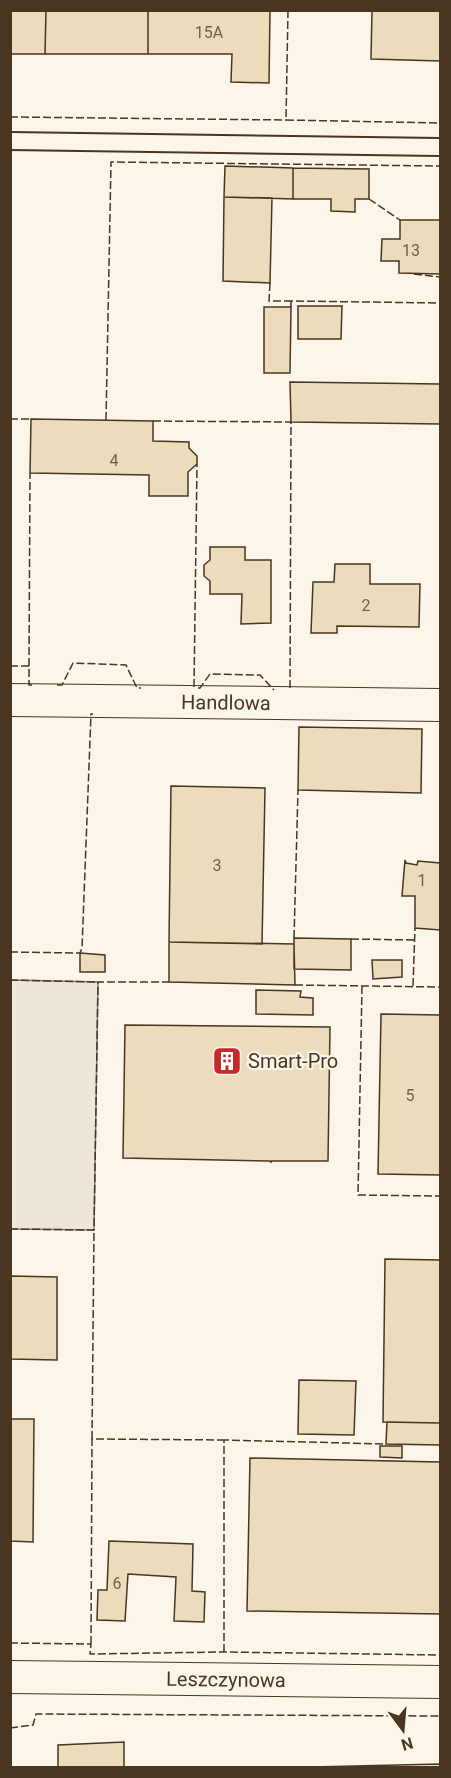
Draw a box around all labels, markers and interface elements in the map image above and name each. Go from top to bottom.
house number: 15A [195,23,224,42]
house number: 13 [402,241,420,260]
house number: 4 [110,451,119,470]
house number: 2 [362,596,371,615]
street label: Handlowa [181,690,271,715]
house number: 3 [213,856,222,875]
house number: 1 [418,871,427,890]
building icon: Smart-Pro [211,1045,243,1077]
place label: Smart-Pro [248,1049,338,1073]
house number: 5 [406,1086,415,1105]
house number: 6 [113,1574,122,1593]
street label: Leszczynowa [166,1667,286,1692]
north arrow [373,1700,433,1760]
text: N [399,1733,415,1755]

